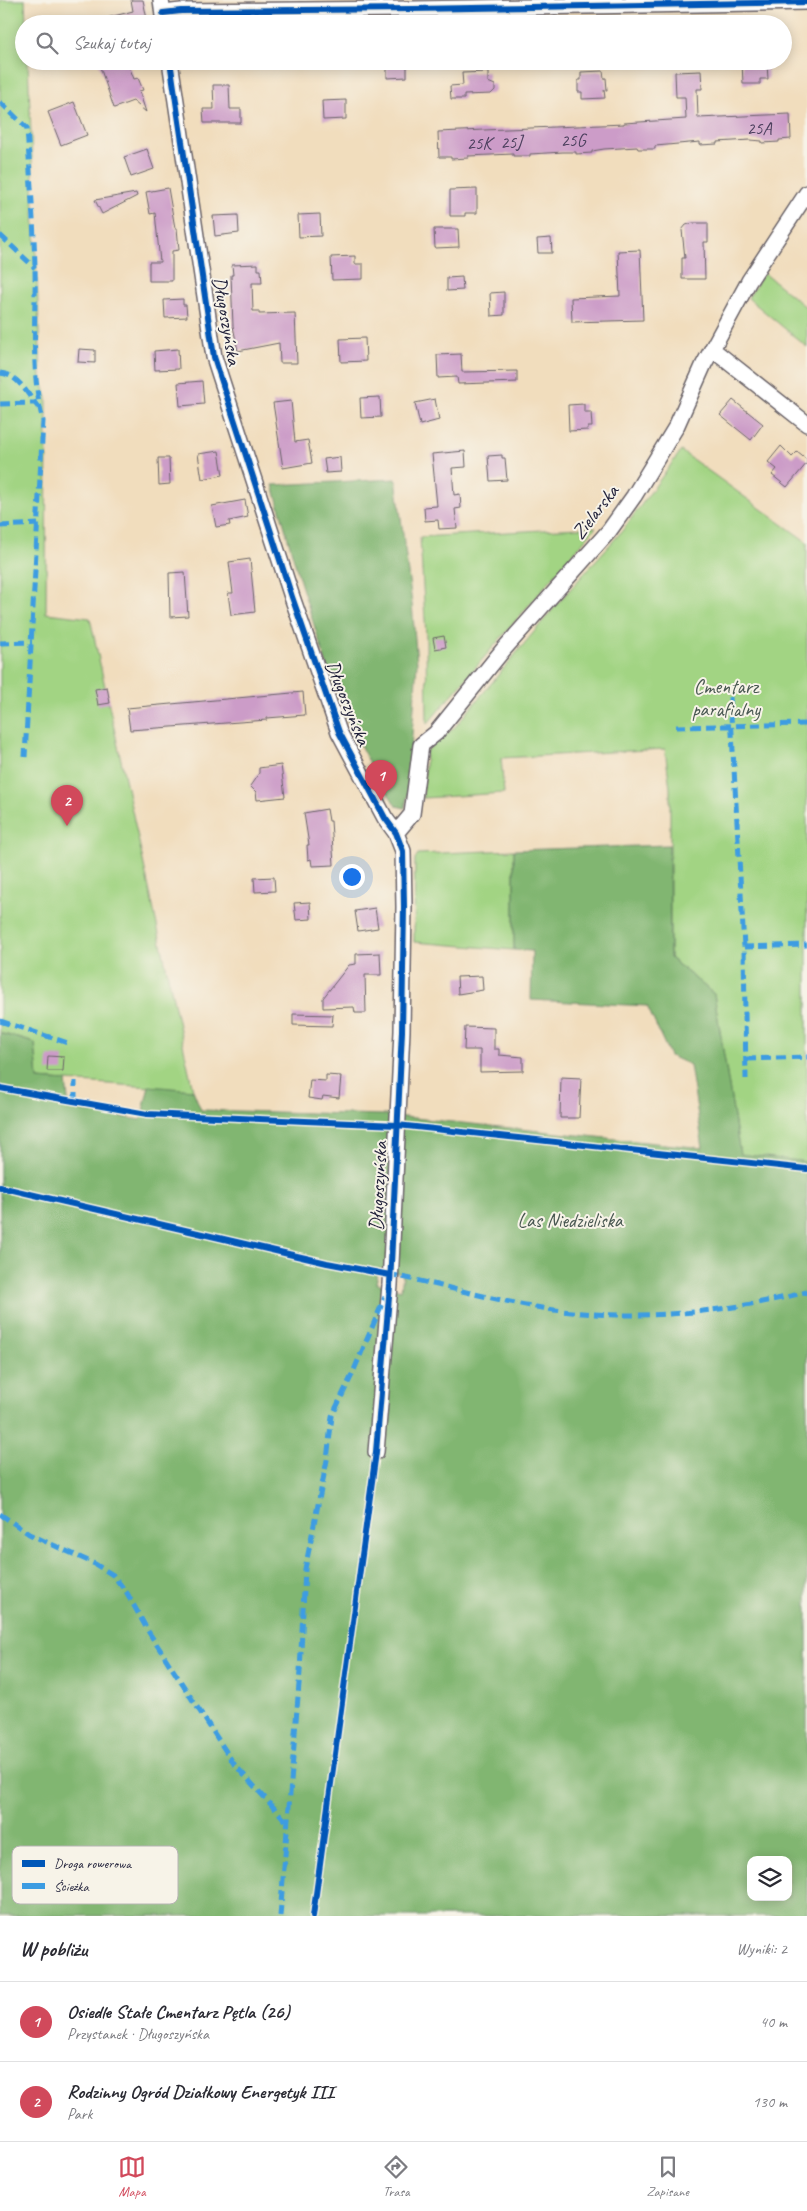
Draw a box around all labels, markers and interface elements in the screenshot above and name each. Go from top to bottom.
search box [15,15,792,70]
icon: search [33,29,61,57]
text: Szukaj tutaj [73,31,150,55]
house number: 25A [746,117,773,139]
house number: 25G [561,129,588,151]
house number: 25J [500,131,524,153]
house number: 25K [466,132,496,154]
street label: Długoszyńska [207,275,247,368]
street label: Zielarska [566,479,625,544]
street label: Długoszyńska [320,657,377,750]
park label: Cmentarz parafialny [692,674,761,722]
pin: 1 [365,760,397,801]
pin: 2 [51,785,83,826]
your location [339,864,365,890]
street label: Długoszyńska [363,1139,393,1231]
park label: Las Niedzieliska [518,1208,624,1233]
legend [12,1846,178,1904]
text: Droga rowerowa [54,1855,132,1872]
map controls [747,1856,792,1901]
button: layers [747,1856,792,1901]
text: Ścieżka [54,1878,89,1895]
text: W pobliżu [20,1936,87,1962]
text: Wyniki: 2 [736,1939,787,1959]
text: Osiedle Stałe Cmentarz Pętla (26) [67,2000,290,2024]
text: 1 [32,2012,40,2032]
text: 40 m [760,2012,787,2032]
text: Przystanek · Długoszyńska [67,2024,209,2044]
text: Rodzinny Ogród Działkowy Energetyk III [67,2080,334,2104]
text: 2 [32,2092,40,2112]
text: 130 m [753,2092,787,2112]
text: Park [67,2104,92,2124]
tab: Mapa [118,2153,146,2200]
tab: Trasa [382,2153,410,2200]
tab: Zapisane [646,2153,689,2200]

